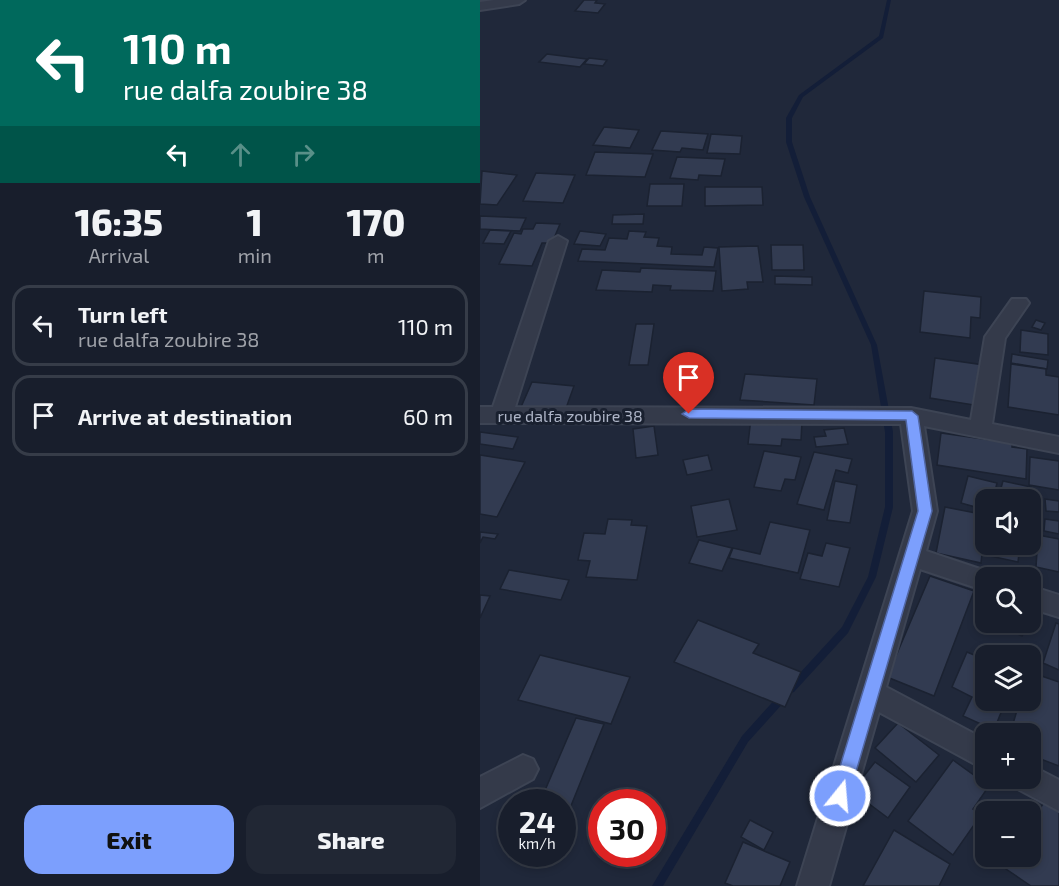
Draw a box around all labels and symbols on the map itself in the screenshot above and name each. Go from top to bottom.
pin [663,352,714,414]
street label: rue dalfa zoubire 38 [497,406,643,425]
position arrow [808,764,872,828]
speed limit sign: 30 [588,789,666,867]

